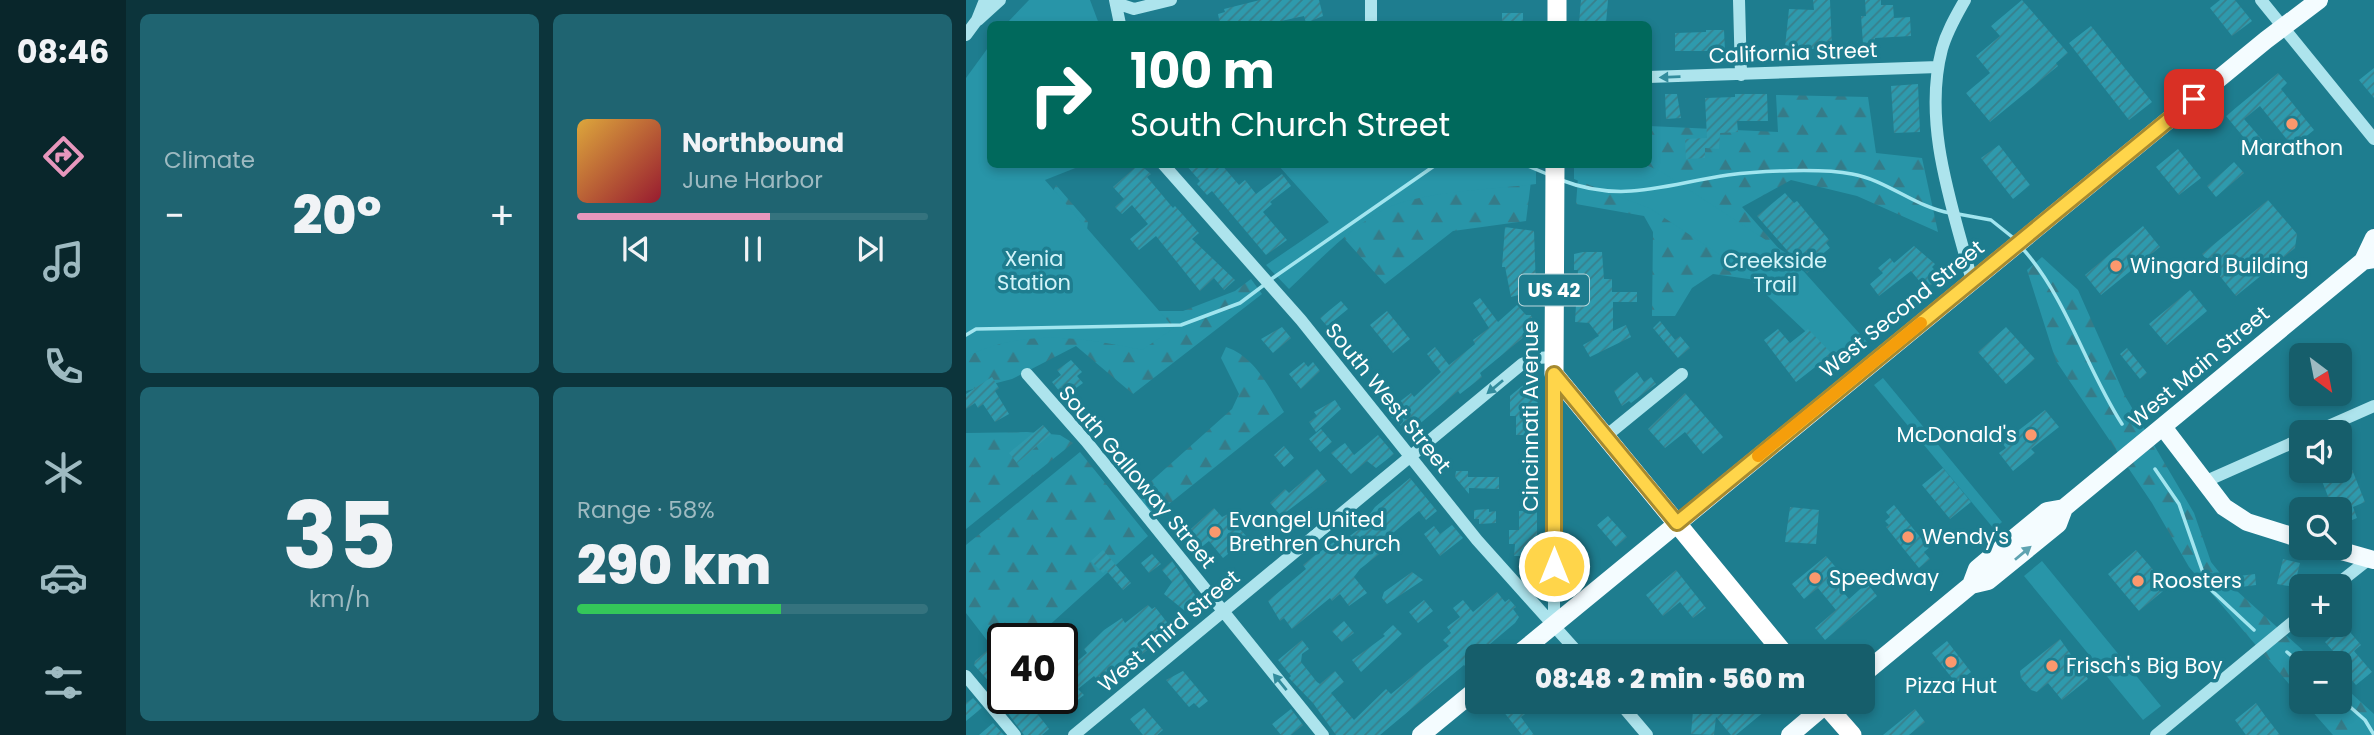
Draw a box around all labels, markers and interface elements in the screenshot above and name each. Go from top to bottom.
text: 08:46 [17,29,109,74]
street label: California Street [1708,35,1878,70]
text: 100 m [1130,37,1275,105]
icon: right [1015,49,1106,140]
pin [2164,69,2224,129]
one-way arrow [1659,71,1681,82]
icon: arrive [2175,80,2213,118]
text: South Church Street [1130,102,1450,147]
marker: Marathon [2284,116,2300,132]
text: Northbound [682,125,844,161]
icon: directions [39,132,88,181]
place label: Marathon [2241,133,2343,162]
text: Climate [164,144,255,176]
text: June Harbor [682,164,823,196]
text: 20° [293,179,381,252]
text: − [164,189,185,242]
text: + [489,189,515,242]
icon: previous [617,230,655,268]
icon: pause [734,230,772,268]
icon: next [851,230,889,268]
street label: West Second Street [1813,233,1990,384]
icon: music [39,237,88,286]
park label: Xenia Station [997,244,1071,297]
park label: Creekside Trail [1723,246,1827,299]
place label: Wingard Building [2130,251,2309,280]
marker: Wingard Building [2108,258,2124,274]
road number: US 42 [1519,274,1589,306]
street label: West Main Street [2122,299,2275,434]
street label: South West Street [1319,317,1458,479]
street label: Cincinnati Avenue [1516,320,1545,512]
icon: phone [39,342,88,391]
north arrow [2289,343,2352,406]
map controls [2289,343,2352,714]
street label: South Galloway Street [1052,379,1223,574]
one-way arrow [1486,379,1504,394]
place label: McDonald's [1897,420,2017,449]
button: sound [2289,420,2352,483]
marker: McDonald's [2023,427,2039,443]
icon: climate [39,448,88,497]
text: 35 [282,472,397,600]
text: Range · 58% [577,494,715,526]
button: search [2289,497,2352,560]
place label: Evangel United Brethren Church [1229,505,1401,558]
place label: Wendy's [1922,522,2009,551]
marker: Evangel United Brethren Church [1207,524,1223,540]
text: 290 km [577,529,771,602]
position arrow [1517,529,1591,603]
marker: Wendy's [1900,529,1916,545]
one-way arrow [2014,546,2031,561]
icon: car [39,553,88,602]
street label: West Third Street [1092,563,1246,699]
place label: Speedway [1829,563,1939,592]
place label: Roosters [2152,566,2242,595]
marker: Speedway [1807,570,1823,586]
marker: Roosters [2130,573,2146,589]
button: + [2289,574,2352,637]
text: km/h [309,583,370,615]
speed limit sign: 40 [987,623,1078,714]
place label: Frisch's Big Boy [2066,651,2223,680]
button: − [2289,651,2352,714]
marker: Pizza Hut [1943,654,1959,670]
icon: filters [39,658,88,707]
marker: Frisch's Big Boy [2044,658,2060,674]
text: 08:48 · 2 min · 560 m [1535,661,1805,697]
place label: Pizza Hut [1905,671,1997,700]
one-way arrow [1273,673,1288,691]

